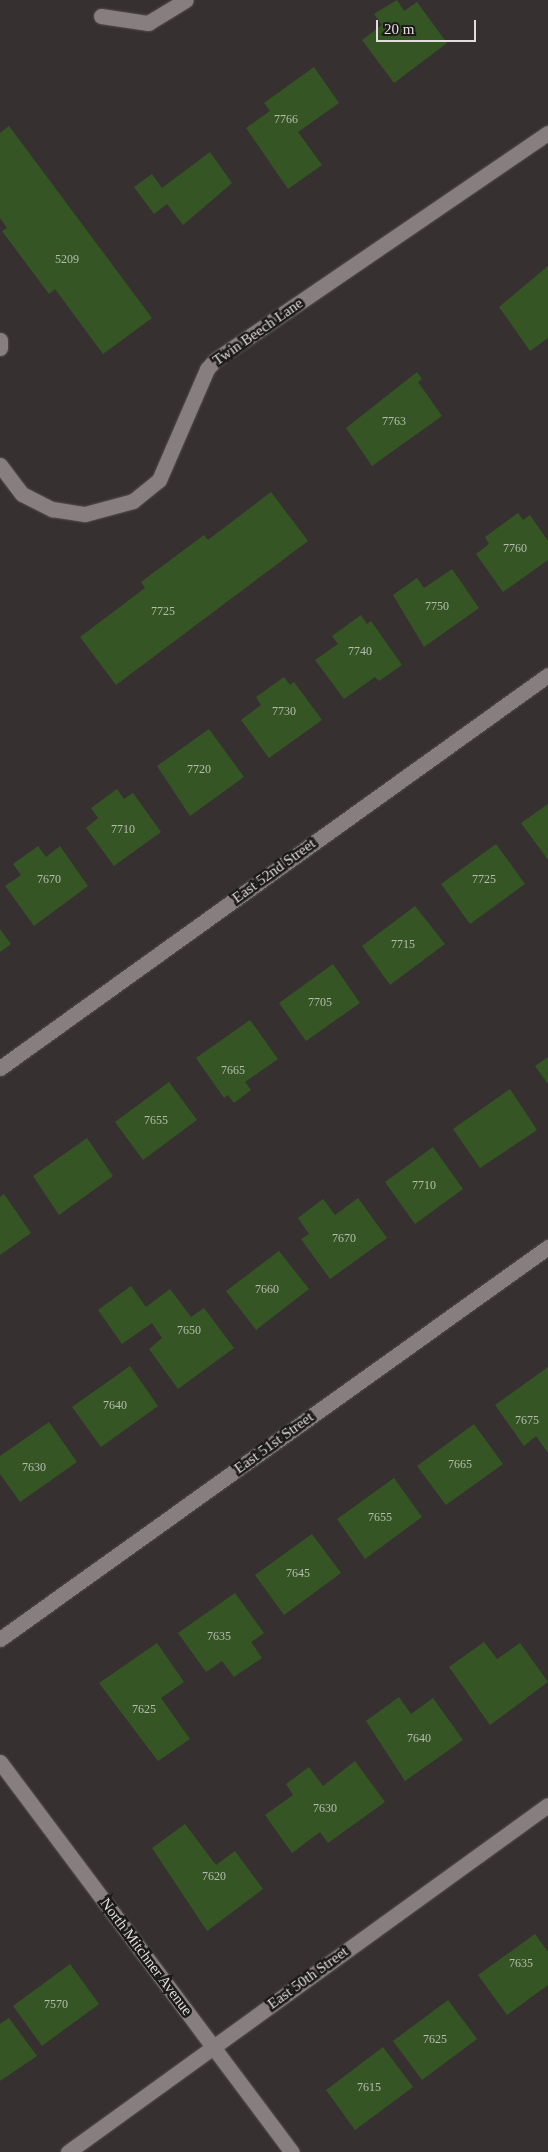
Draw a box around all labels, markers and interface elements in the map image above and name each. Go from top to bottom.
scale bar [378,10,478,42]
text: 20 m [384,21,414,37]
house number: 7766 [274,113,298,127]
house number: 5209 [55,253,79,267]
street label: Twin Beech Lane [210,294,306,370]
house number: 7763 [382,415,406,429]
house number: 7760 [503,542,527,556]
house number: 7750 [425,600,449,614]
house number: 7725 [151,605,175,619]
house number: 7740 [348,645,372,659]
house number: 7730 [272,705,296,719]
house number: 7720 [187,763,211,777]
house number: 7710 [111,823,135,837]
street label: East 52nd Street [229,835,319,907]
house number: 7670 [37,873,61,887]
house number: 7725 [472,873,496,887]
house number: 7715 [391,938,415,952]
house number: 7705 [308,996,332,1010]
house number: 7665 [221,1064,245,1078]
house number: 7655 [144,1114,168,1128]
house number: 7710 [412,1179,436,1193]
house number: 7670 [332,1232,356,1246]
house number: 7660 [255,1283,279,1297]
house number: 7650 [177,1324,201,1338]
house number: 7640 [103,1399,127,1413]
street label: East 51st Street [231,1408,317,1478]
house number: 7675 [515,1414,539,1428]
house number: 7665 [448,1458,472,1472]
house number: 7630 [22,1461,46,1475]
house number: 7655 [368,1511,392,1525]
house number: 7645 [286,1567,310,1581]
house number: 7635 [207,1630,231,1644]
house number: 7625 [132,1703,156,1717]
house number: 7640 [407,1732,431,1746]
house number: 7630 [313,1802,337,1816]
house number: 7620 [202,1870,226,1884]
street label: North Mitchner Avenue [96,1894,196,2020]
street label: East 50th Street [264,1943,352,2013]
house number: 7635 [509,1957,533,1971]
house number: 7570 [44,1998,68,2012]
house number: 7625 [423,2033,447,2047]
house number: 7615 [357,2081,381,2095]

